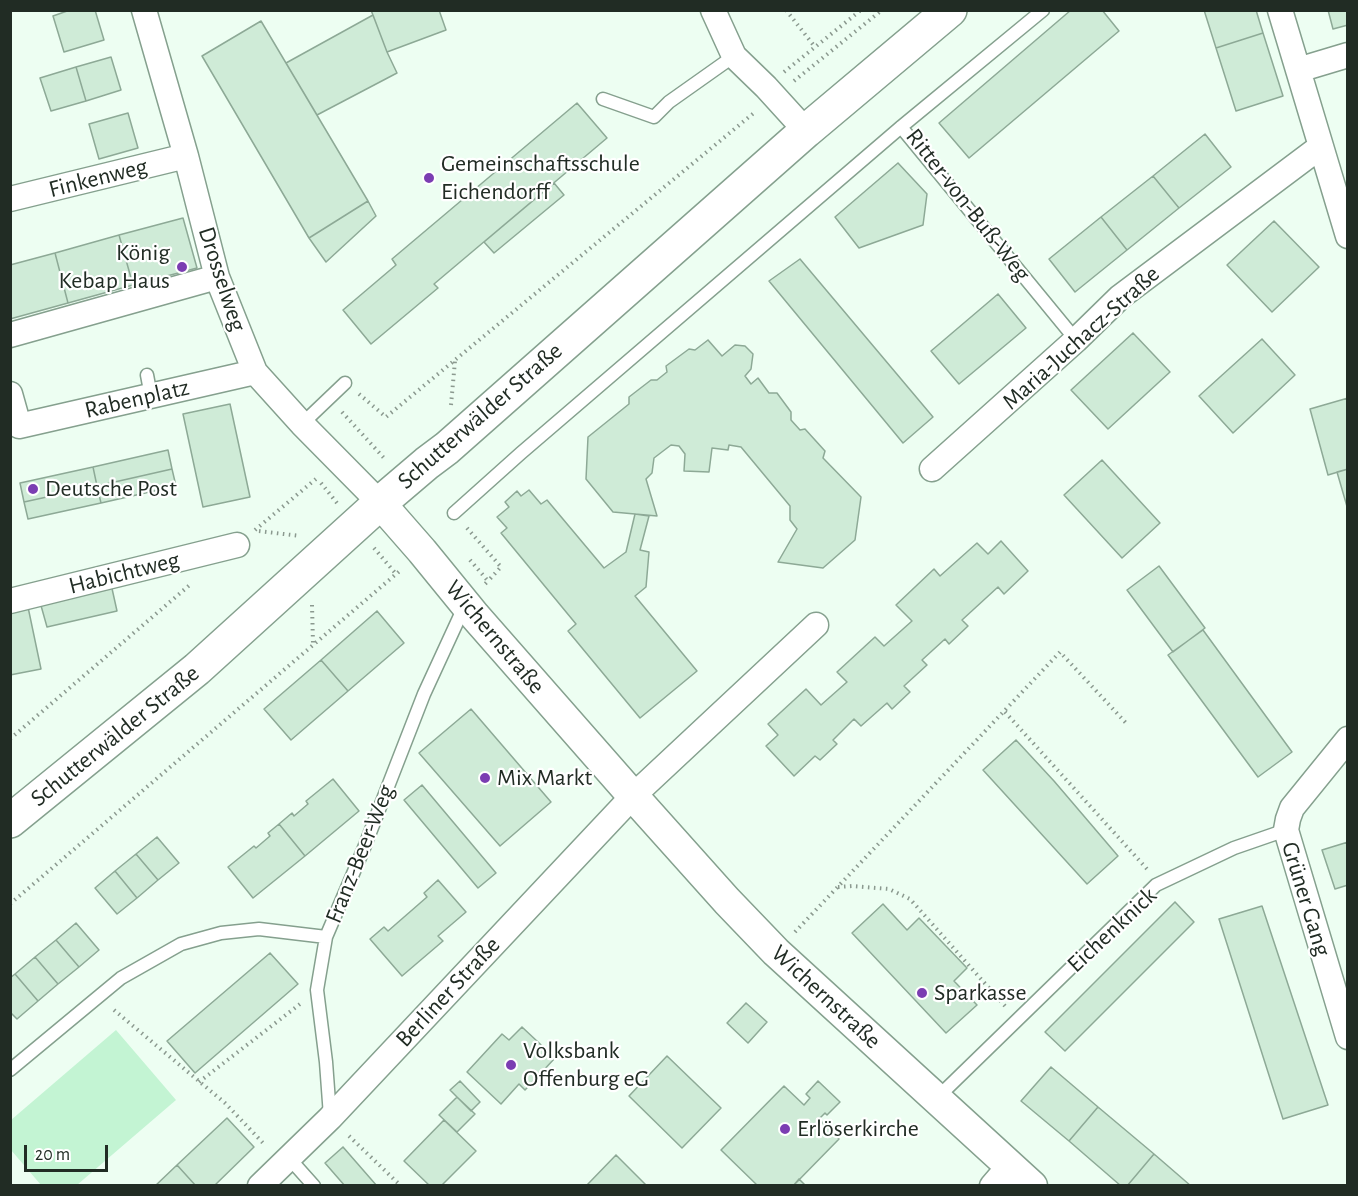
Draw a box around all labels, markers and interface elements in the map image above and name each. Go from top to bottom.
street label: Ritter-von-Buß-Weg [899,123,1037,287]
place label: Gemeinschaftsschule Eichendorff [441,150,640,206]
street label: Finkenweg [46,152,150,204]
marker: Gemeinschaftsschule Eichendorff [422,171,436,185]
street label: Drosselweg [192,223,252,335]
place label: König Kebap Haus [59,239,170,295]
marker: König Kebap Haus [175,260,189,274]
street label: Maria-Juchacz-Straße [997,260,1165,416]
street label: Schutterwälder Straße [392,337,568,495]
street label: Rabenplatz [82,373,192,425]
place label: Deutsche Post [45,475,177,503]
marker: Deutsche Post [26,482,40,496]
street label: Habichtweg [66,545,182,601]
street label: Wichernstraße [439,574,551,700]
street label: Schutterwälder Straße [25,659,205,813]
place label: Mix Markt [497,764,592,792]
marker: Mix Markt [478,771,492,785]
street label: Franz-Beer-Weg [319,781,401,927]
street label: Grüner Gang [1275,838,1337,960]
street label: Eichenknick [1061,881,1163,979]
street label: Berliner Straße [390,931,506,1053]
street label: Wichernstraße [765,939,887,1055]
place label: Sparkasse [934,979,1027,1007]
marker: Sparkasse [915,986,929,1000]
place label: Volksbank Offenburg eG [523,1037,649,1093]
marker: Volksbank Offenburg eG [504,1058,518,1072]
place label: Erlöserkirche [797,1115,919,1143]
marker: Erlöserkirche [778,1122,792,1136]
scale bar [27,1133,111,1171]
text: 20 m [35,1146,70,1164]

